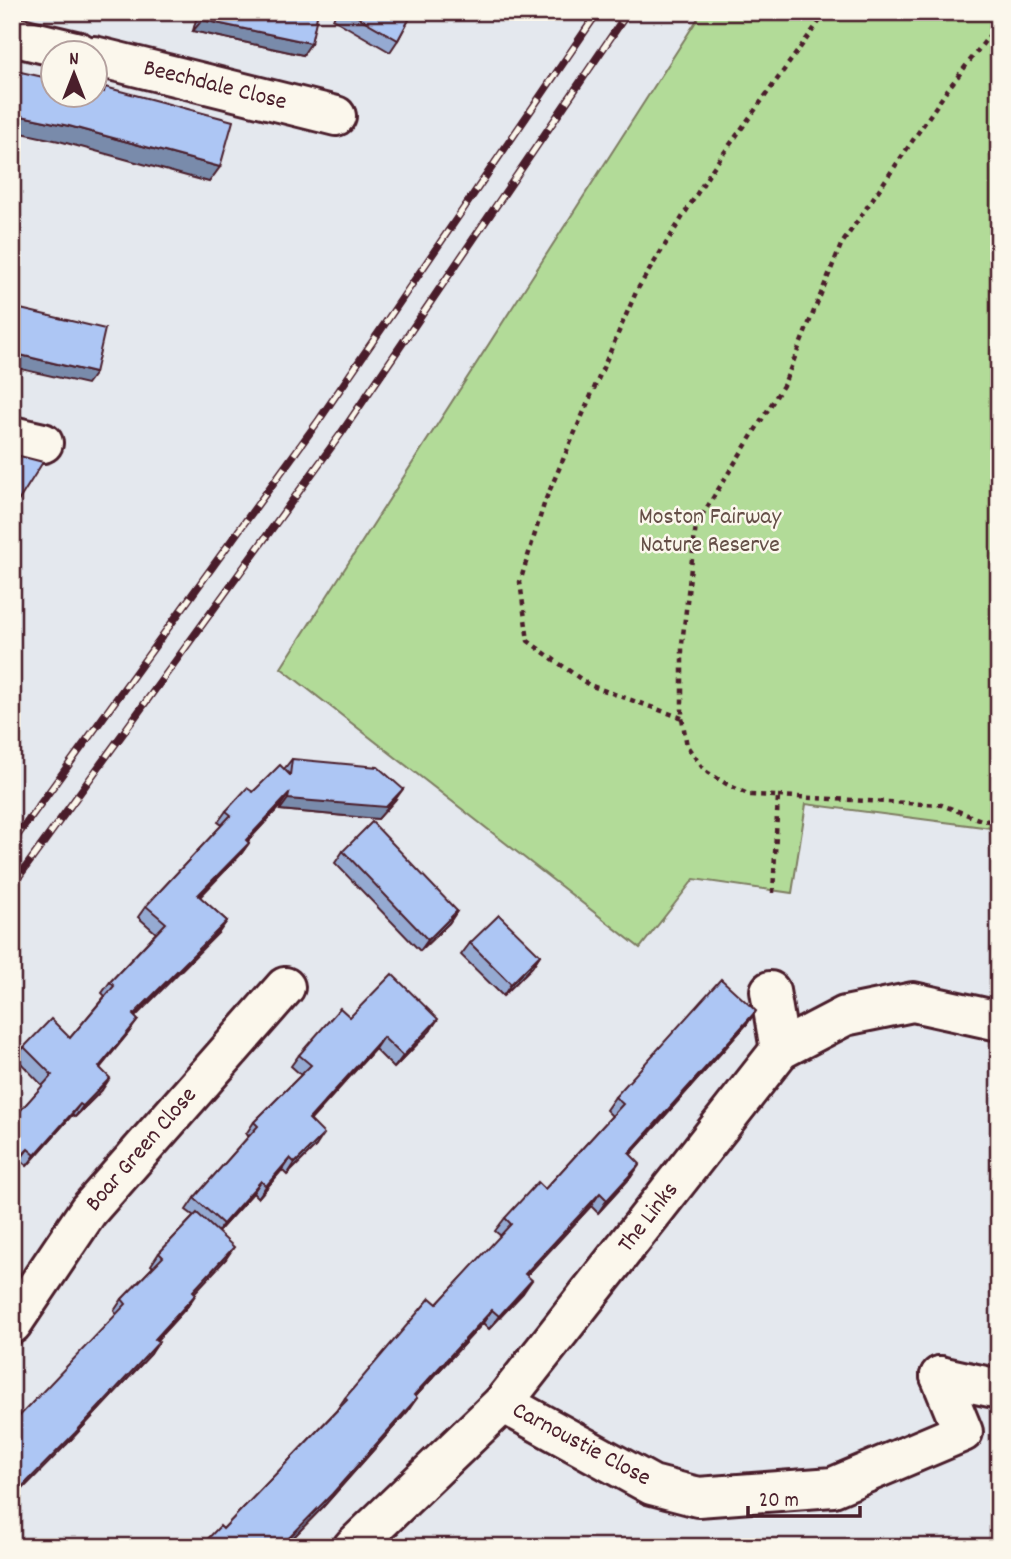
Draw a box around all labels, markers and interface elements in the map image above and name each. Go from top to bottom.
north arrow [38,38,108,108]
text: N [69,47,79,74]
street label: Beechdale Close [140,52,290,120]
park label: Moston Fairway Nature Reserve [639,501,783,563]
street label: Boar Green Close [78,1080,206,1220]
street label: The Links [610,1175,688,1261]
street label: Carnoustie Close [506,1394,656,1496]
scale bar [748,1475,860,1519]
text: 20 m [759,1487,799,1517]

